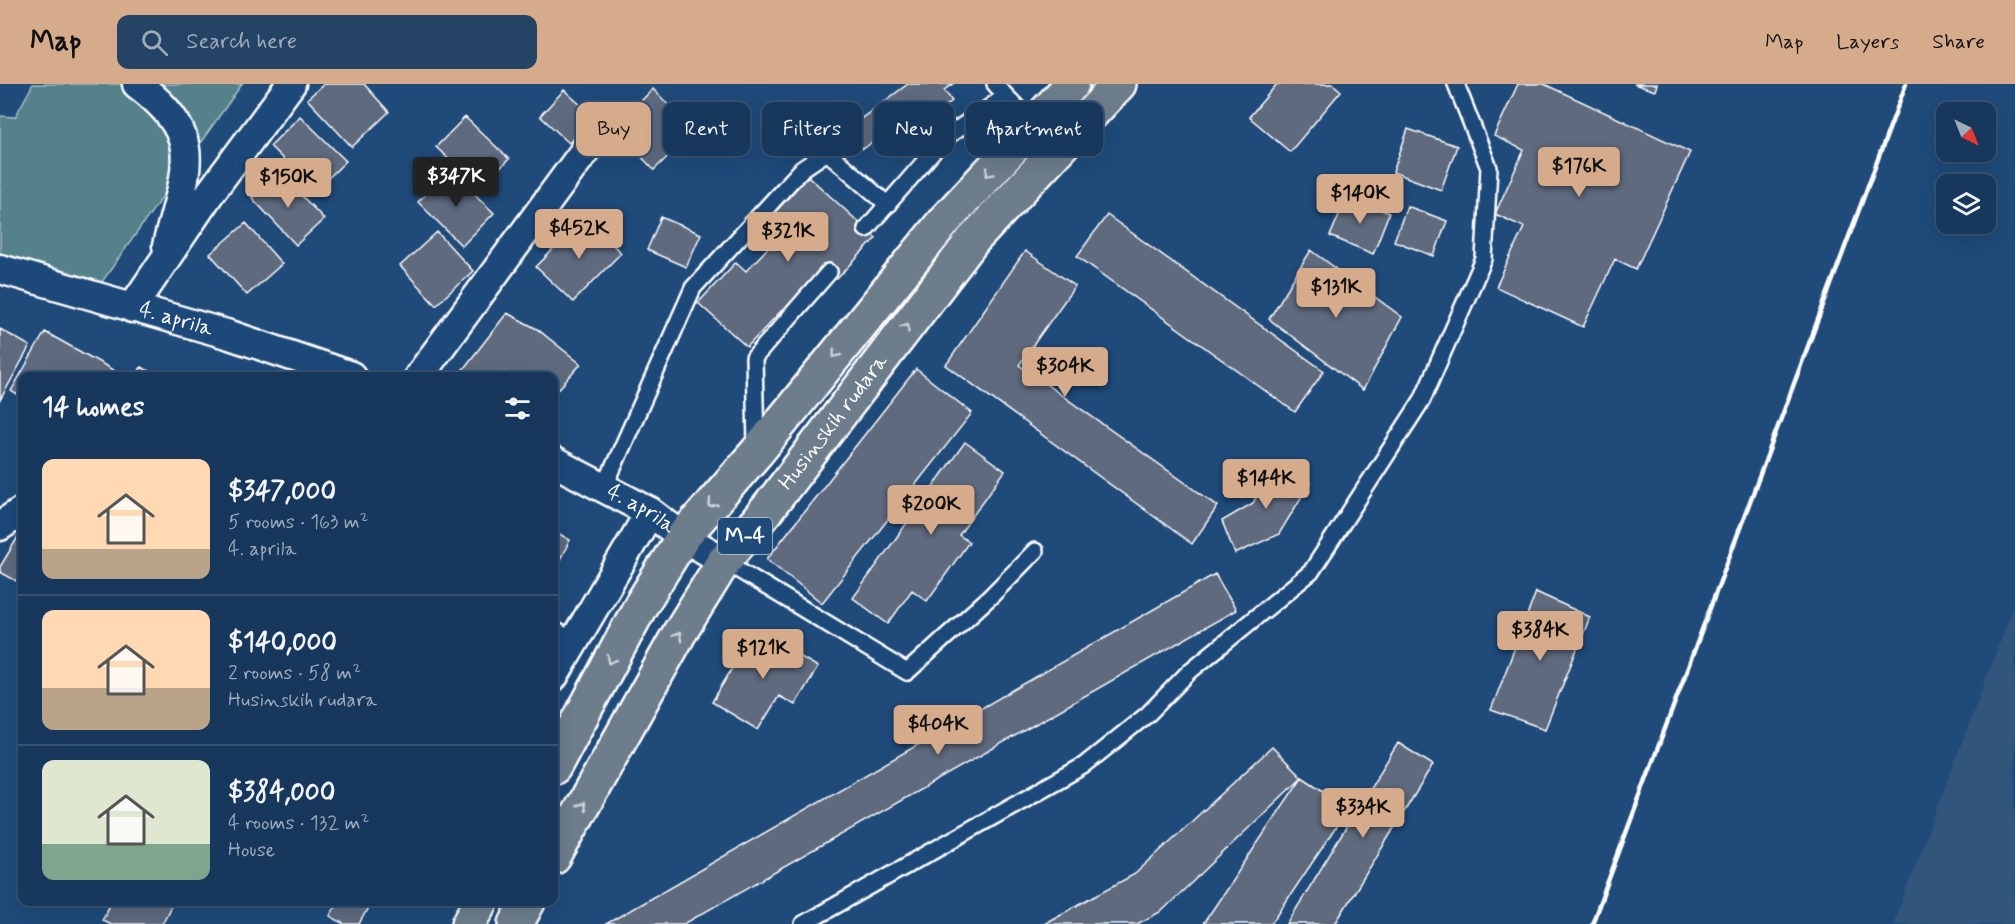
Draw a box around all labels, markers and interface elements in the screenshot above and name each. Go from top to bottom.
search box [117,15,537,69]
text: Map [30,24,81,61]
icon: search [138,26,171,59]
text: Search here [186,28,297,56]
text: Map [1765,28,1803,56]
text: Layers [1836,28,1899,56]
text: Share [1932,28,1985,56]
chip: Buy [576,102,651,156]
chip: Rent [663,102,750,156]
chip: Filters [762,102,862,156]
chip: New [874,102,954,156]
chip: Apartment [966,102,1103,156]
north arrow [1936,102,1996,162]
map controls [1936,102,1996,234]
pin: $176K [1537,147,1621,198]
text: $176K [1552,153,1606,180]
pin: $347K [414,157,498,208]
pin: $150K [246,158,330,209]
text: $347K [427,163,485,190]
text: $150K [259,164,317,191]
one-way arrow [985,166,996,177]
pin: $140K [1318,174,1402,225]
button: layers [1936,174,1996,234]
text: $140K [1331,180,1389,207]
pin: $452K [537,209,621,260]
pin: $321K [746,212,830,263]
text: $452K [549,215,609,242]
text: $321K [761,218,815,245]
pin: $131K [1294,268,1378,319]
text: $131K [1310,274,1362,301]
street label: 4. aprila [136,296,217,344]
one-way arrow [899,323,910,334]
one-way arrow [833,347,844,358]
pin: $304K [1023,347,1107,398]
street label: Husinskih rudara [773,348,895,496]
text: $304K [1036,353,1094,380]
text: 14 homes [42,391,144,425]
icon: filters [501,392,534,425]
pin: $144K [1224,459,1308,510]
text: $144K [1237,465,1295,492]
text: $347,000 [228,475,336,509]
street label: 4. aprila [602,478,682,541]
icon: home [90,483,162,555]
pin: $200K [889,485,973,536]
text: $200K [901,491,961,518]
one-way arrow [708,497,719,508]
text: 5 rooms · 163 m² [228,509,368,536]
road number: M-4 [718,518,772,554]
text: 4. aprila [228,536,296,563]
pin: $384K [1498,611,1582,662]
text: $384K [1511,617,1569,644]
text: $140,000 [228,626,337,660]
pin: $121K [721,629,805,680]
one-way arrow [671,632,682,642]
icon: home [90,634,162,706]
text: $121K [736,635,790,662]
one-way arrow [607,654,618,664]
text: 2 rooms · 58 m² [228,660,361,687]
text: Husinskih rudara [228,687,377,714]
pin: $404K [896,705,980,756]
text: $404K [908,711,968,738]
text: $384,000 [228,776,335,810]
icon: home [90,784,162,856]
pin: $334K [1321,788,1405,839]
text: $334K [1335,794,1391,821]
one-way arrow [575,801,586,812]
text: 4 rooms · 132 m² [228,810,369,837]
text: House [228,837,275,864]

